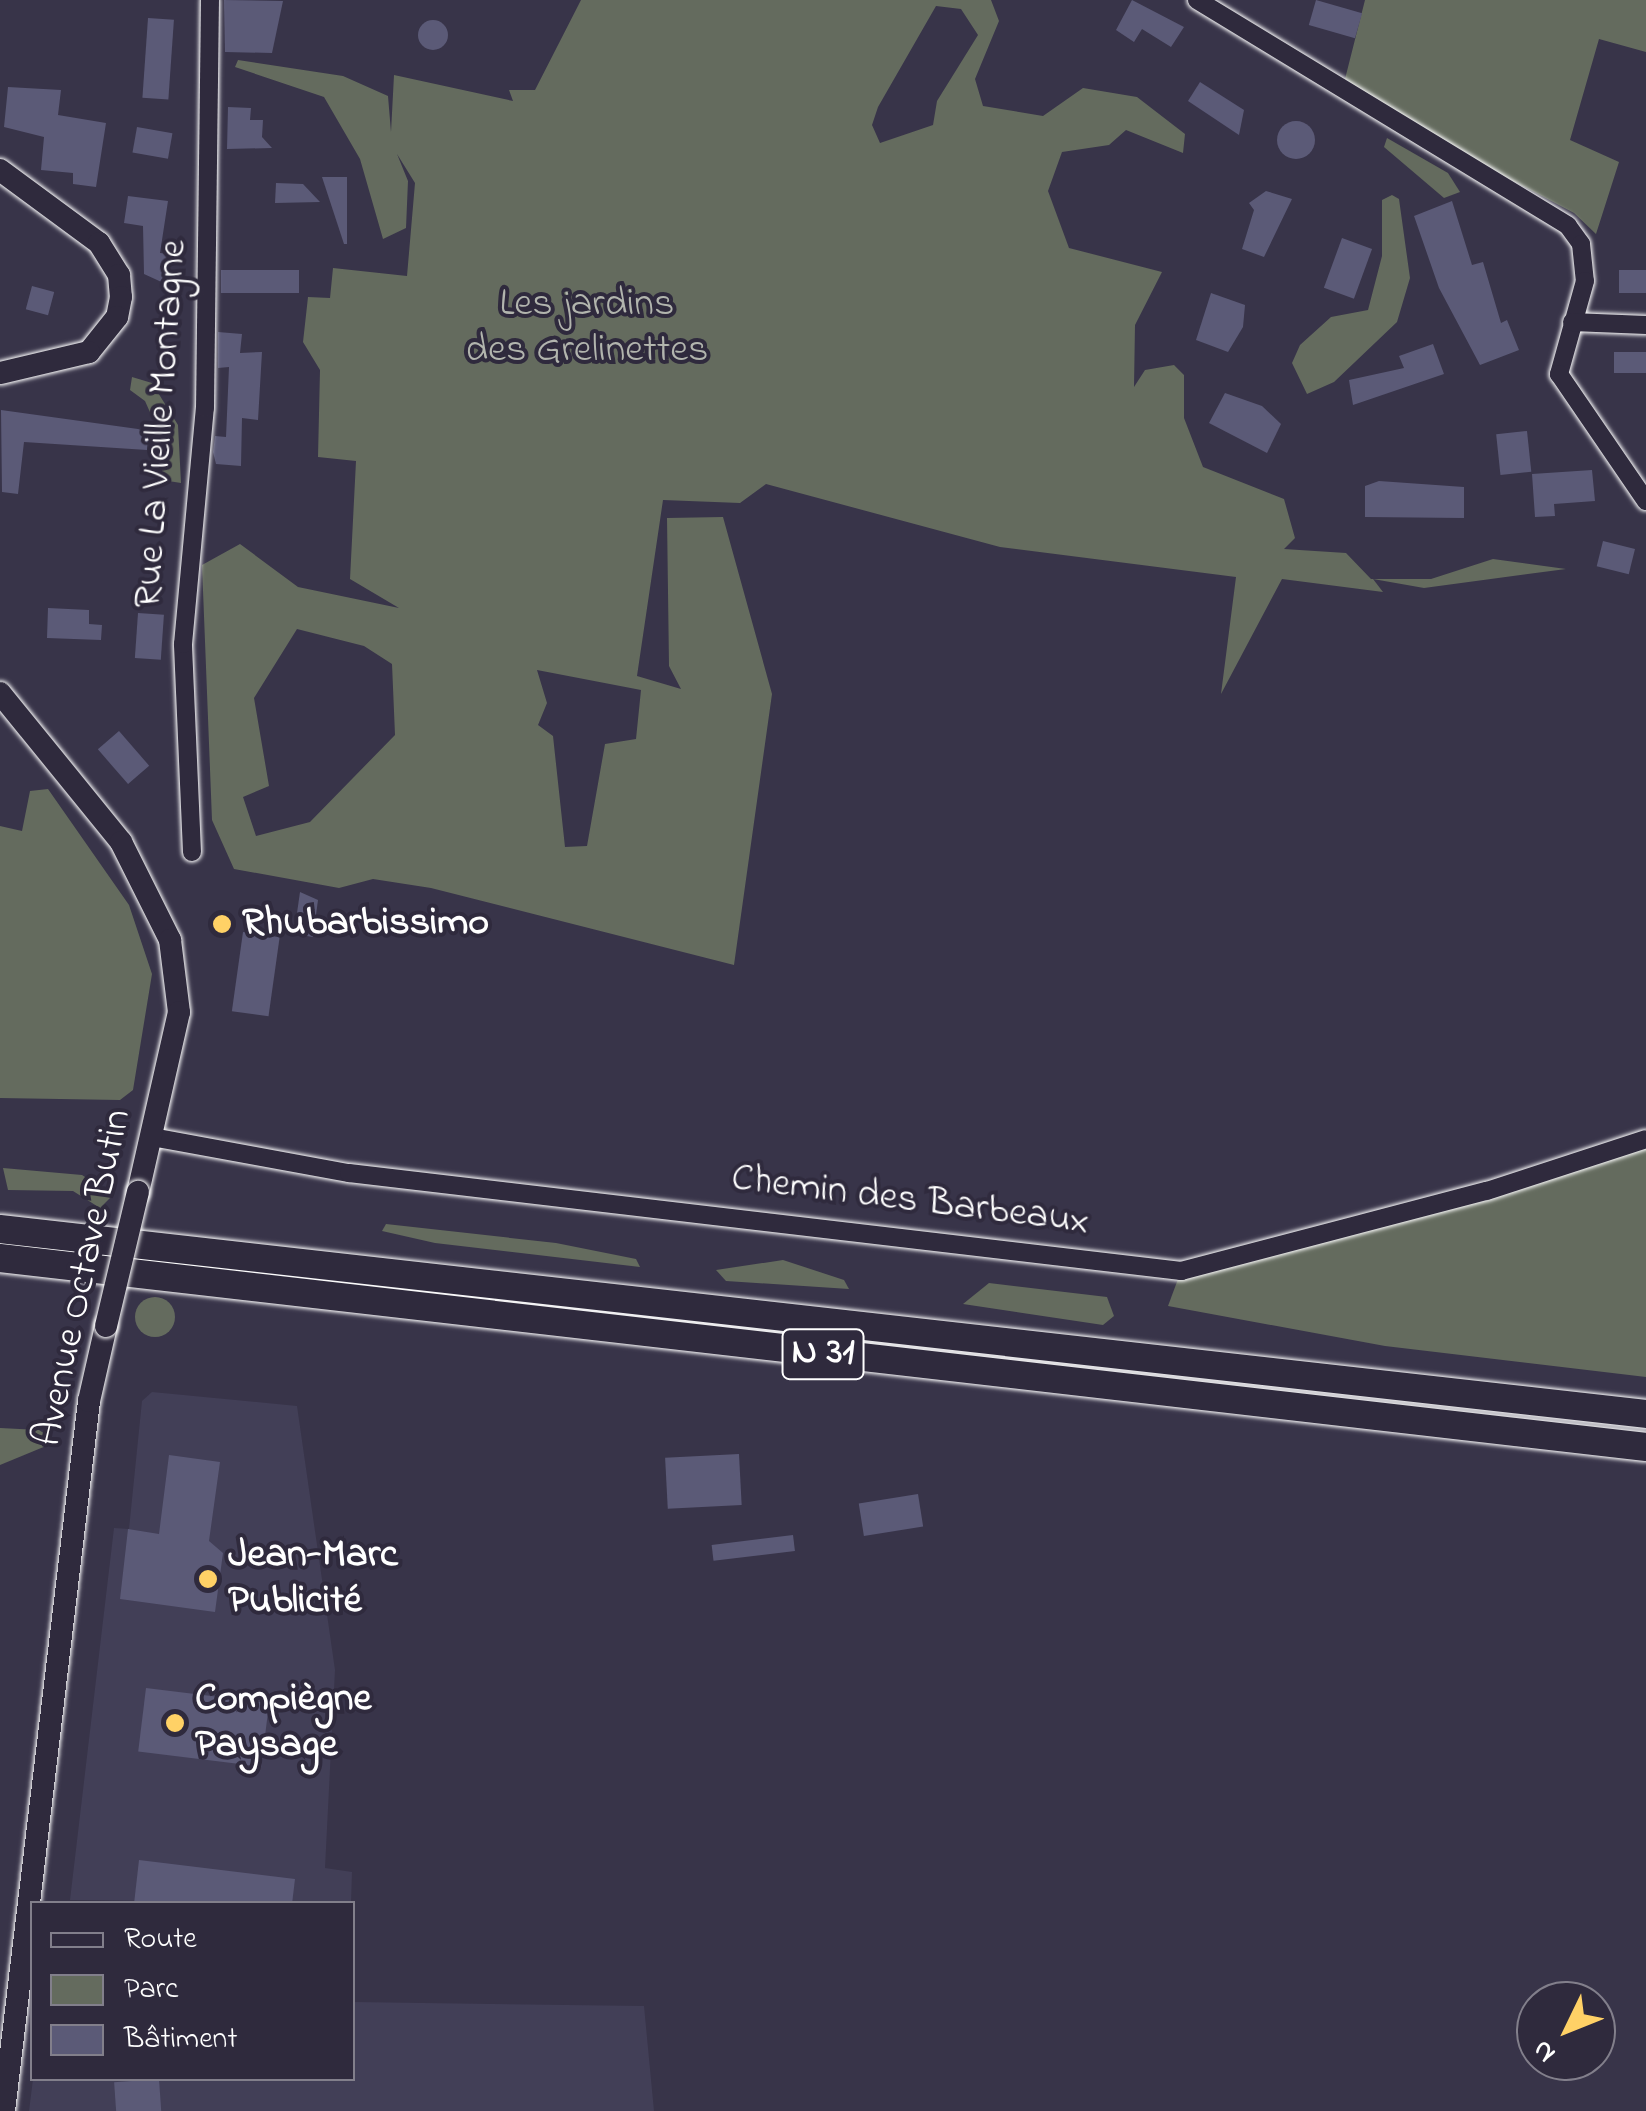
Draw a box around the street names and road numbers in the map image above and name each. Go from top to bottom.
street label: Rue La Vieille Montagne [125,238,199,610]
street label: Avenue Octave Butin [25,1105,143,1451]
street label: Chemin des Barbeaux [728,1155,1092,1247]
road number: N 31 [780,1321,866,1387]

